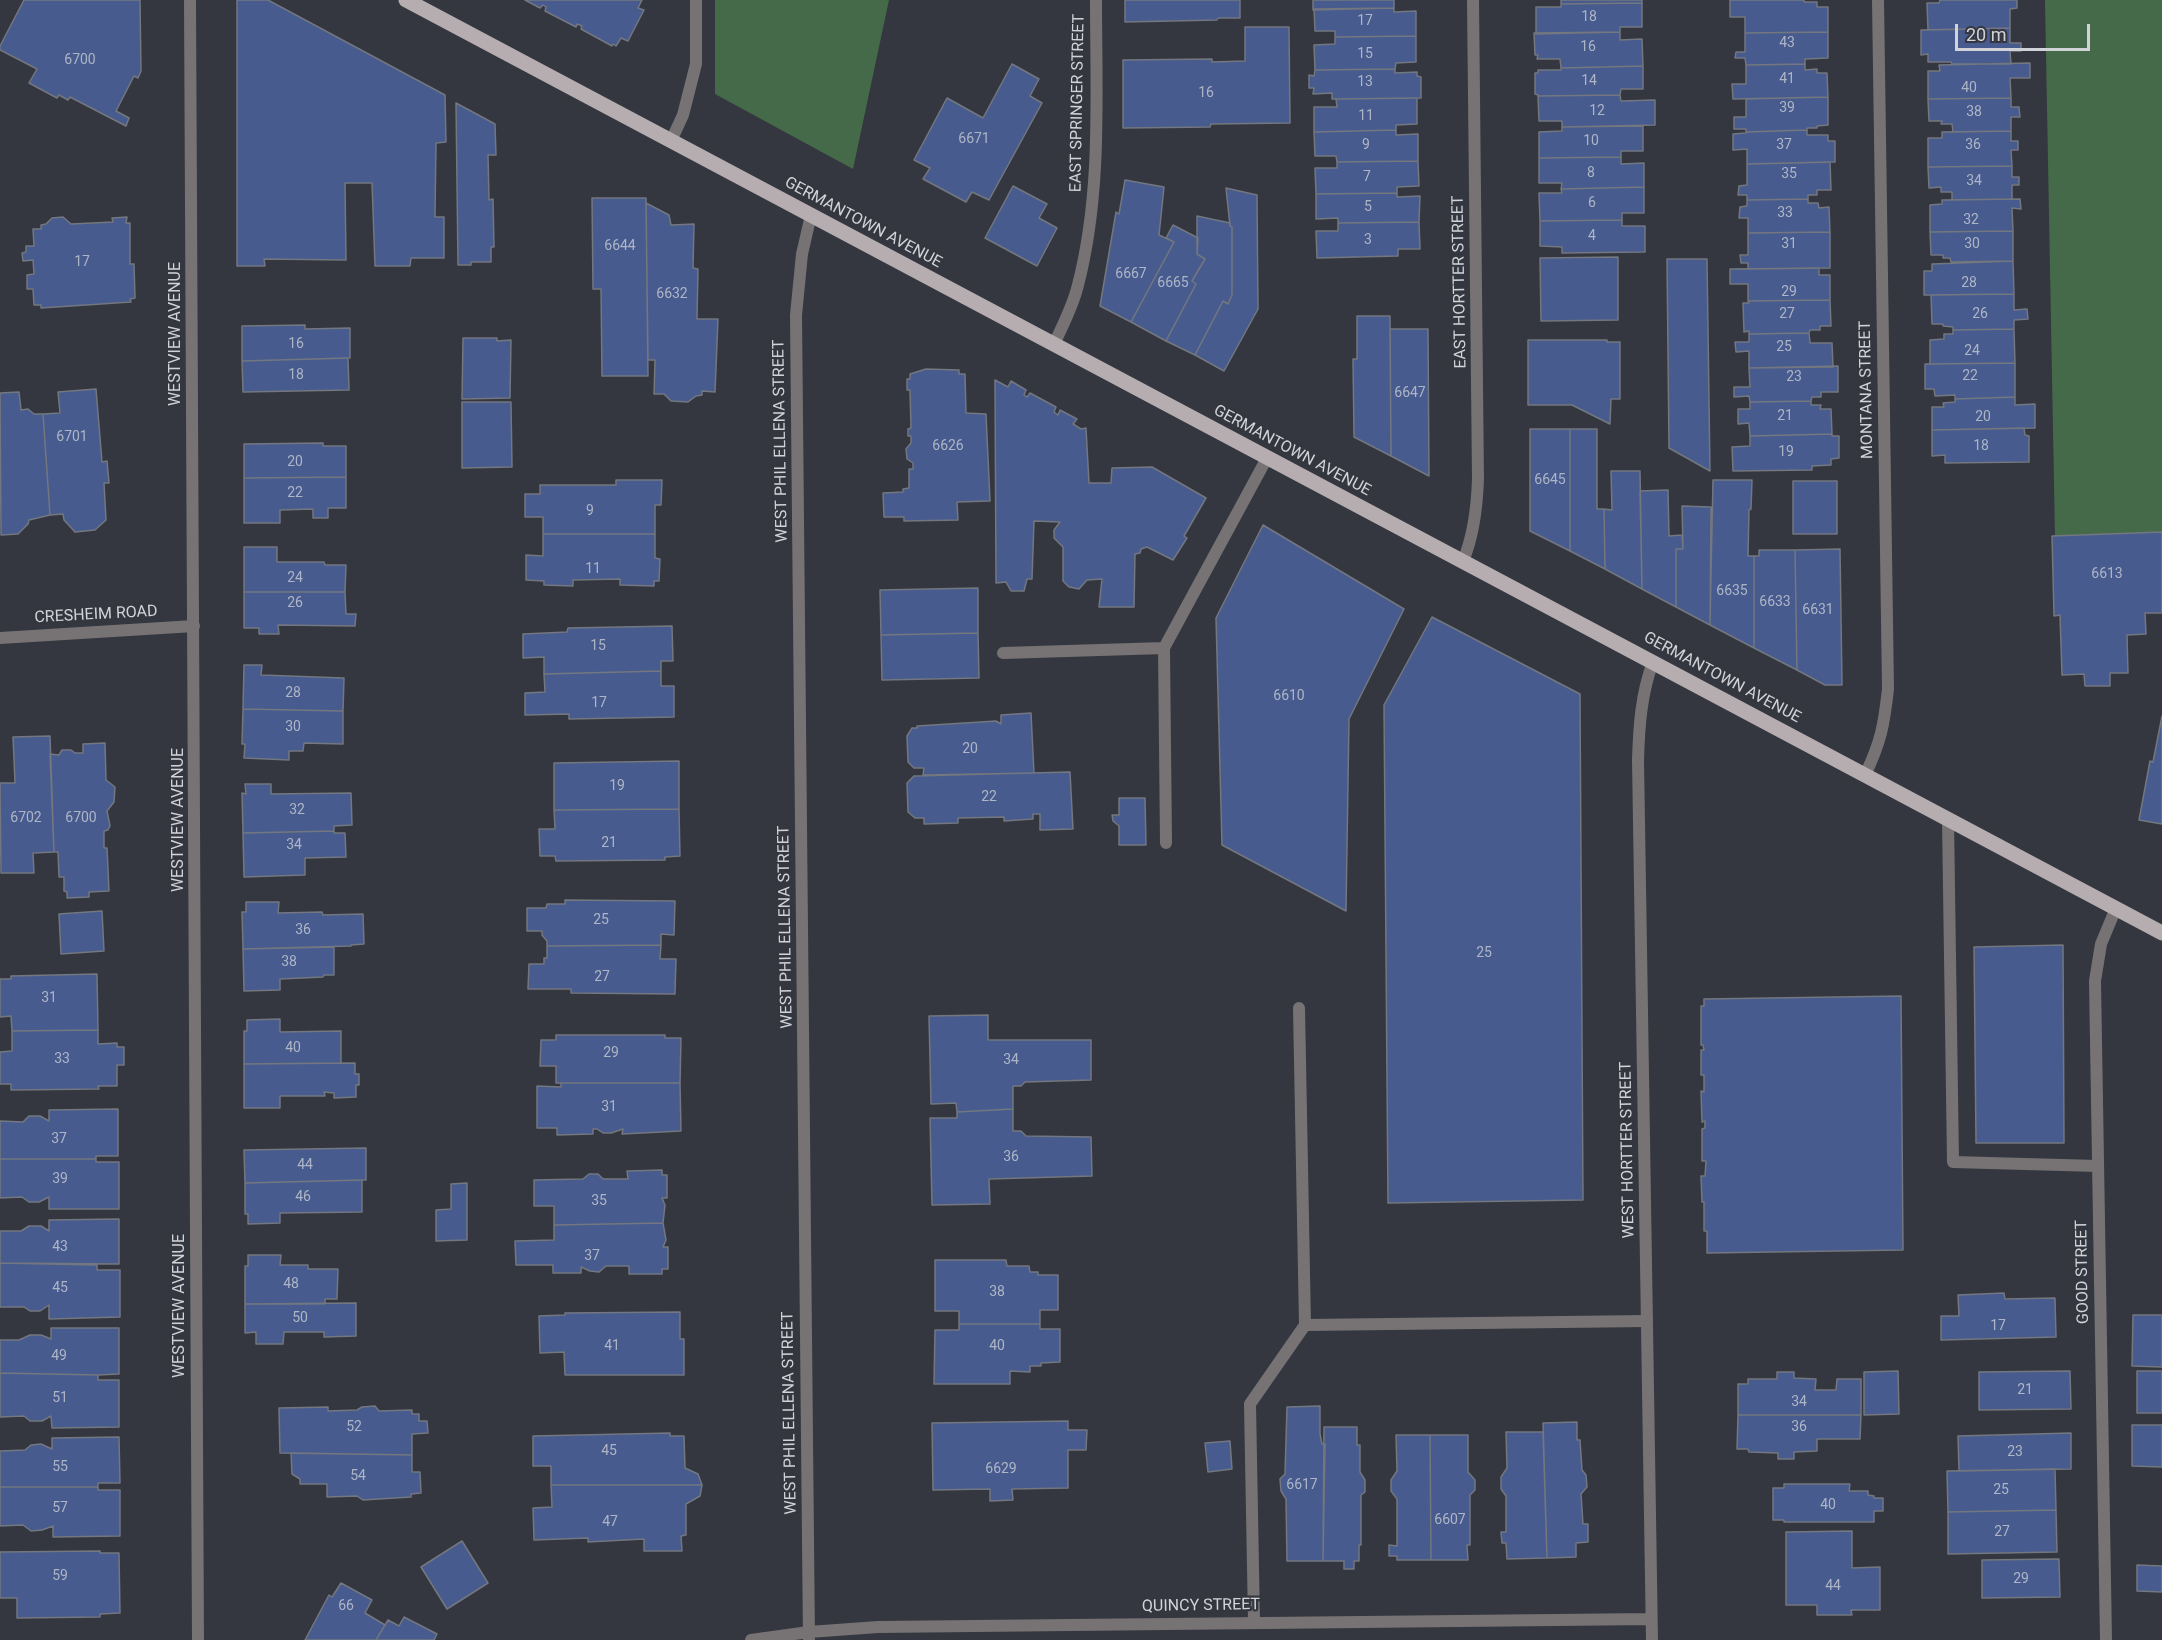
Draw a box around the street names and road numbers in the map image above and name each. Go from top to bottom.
street label: EAST SPRINGER STREET [1067,14,1089,192]
street label: GERMANTOWN AVENUE [781,173,945,273]
street label: EAST HORTTER STREET [1449,195,1471,369]
street label: WESTVIEW AVENUE [166,262,186,406]
street label: MONTANA STREET [1856,321,1878,459]
street label: WEST PHIL ELLENA STREET [770,339,792,543]
street label: GERMANTOWN AVENUE [1210,401,1374,501]
street label: CRESHEIM ROAD [34,602,158,628]
street label: GERMANTOWN AVENUE [1640,628,1804,728]
street label: WESTVIEW AVENUE [169,748,189,892]
street label: WEST PHIL ELLENA STREET [775,825,797,1029]
street label: WEST HORTTER STREET [1617,1061,1639,1239]
street label: GOOD STREET [2072,1220,2094,1324]
street label: WESTVIEW AVENUE [170,1234,190,1378]
street label: WEST PHIL ELLENA STREET [779,1311,801,1515]
street label: QUINCY STREET [1142,1595,1260,1617]

